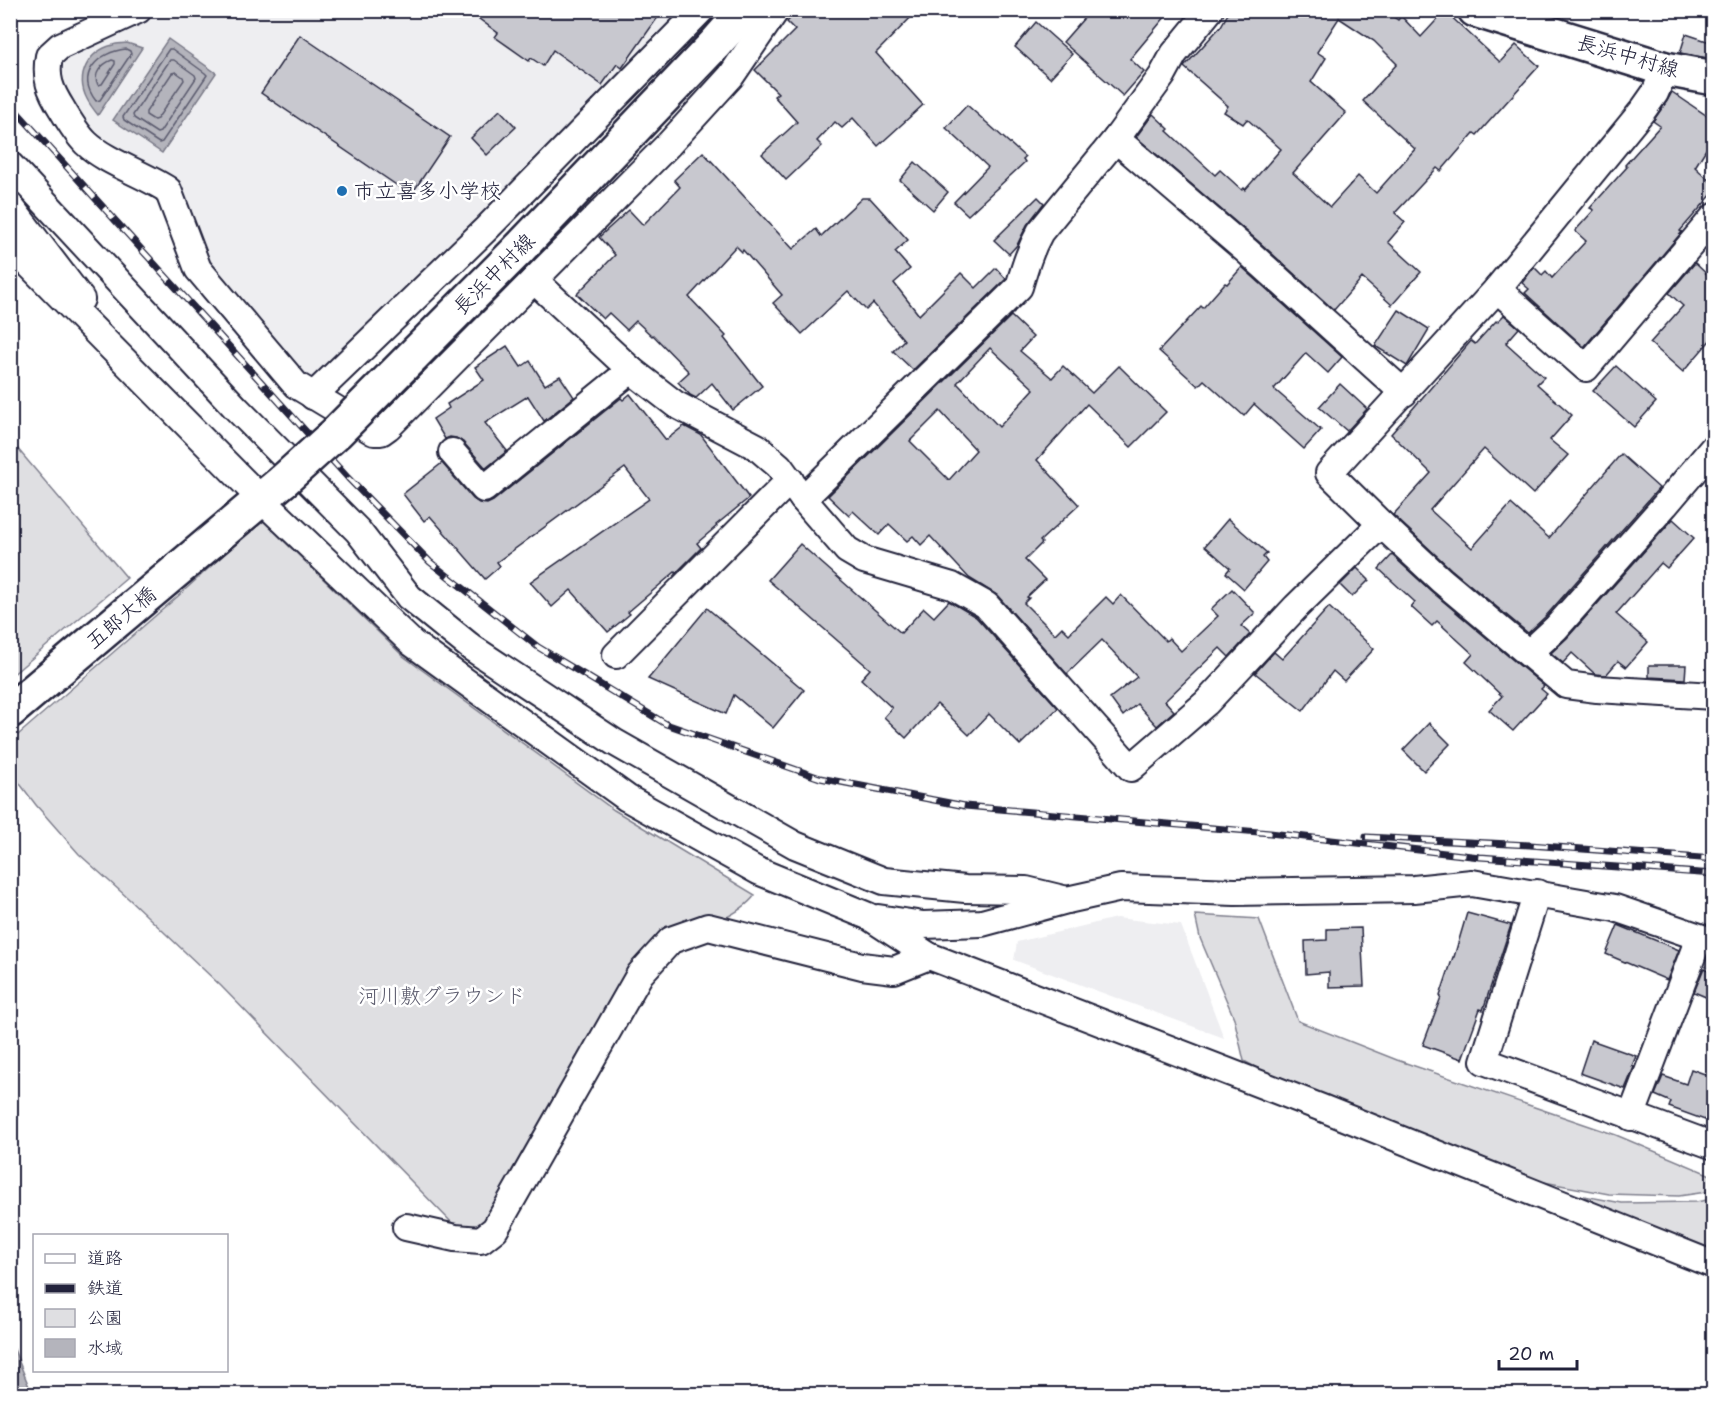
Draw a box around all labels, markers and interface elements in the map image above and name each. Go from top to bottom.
street label: 長浜中村線 [1574,28,1682,84]
place label: 市立喜多小学校 [354,177,501,205]
marker: 市立喜多小学校 [335,184,349,198]
street label: 長浜中村線 [447,227,541,321]
street label: 五郎大橋 [80,580,162,656]
park label: 河川敷グラウンド [358,982,526,1010]
legend [33,1234,228,1372]
text: 道路 [87,1246,123,1270]
text: 鉄道 [87,1276,123,1300]
text: 公園 [87,1306,123,1330]
scale bar [1499,1333,1577,1371]
text: 水域 [87,1336,123,1360]
text: 20 m [1508,1342,1554,1366]

